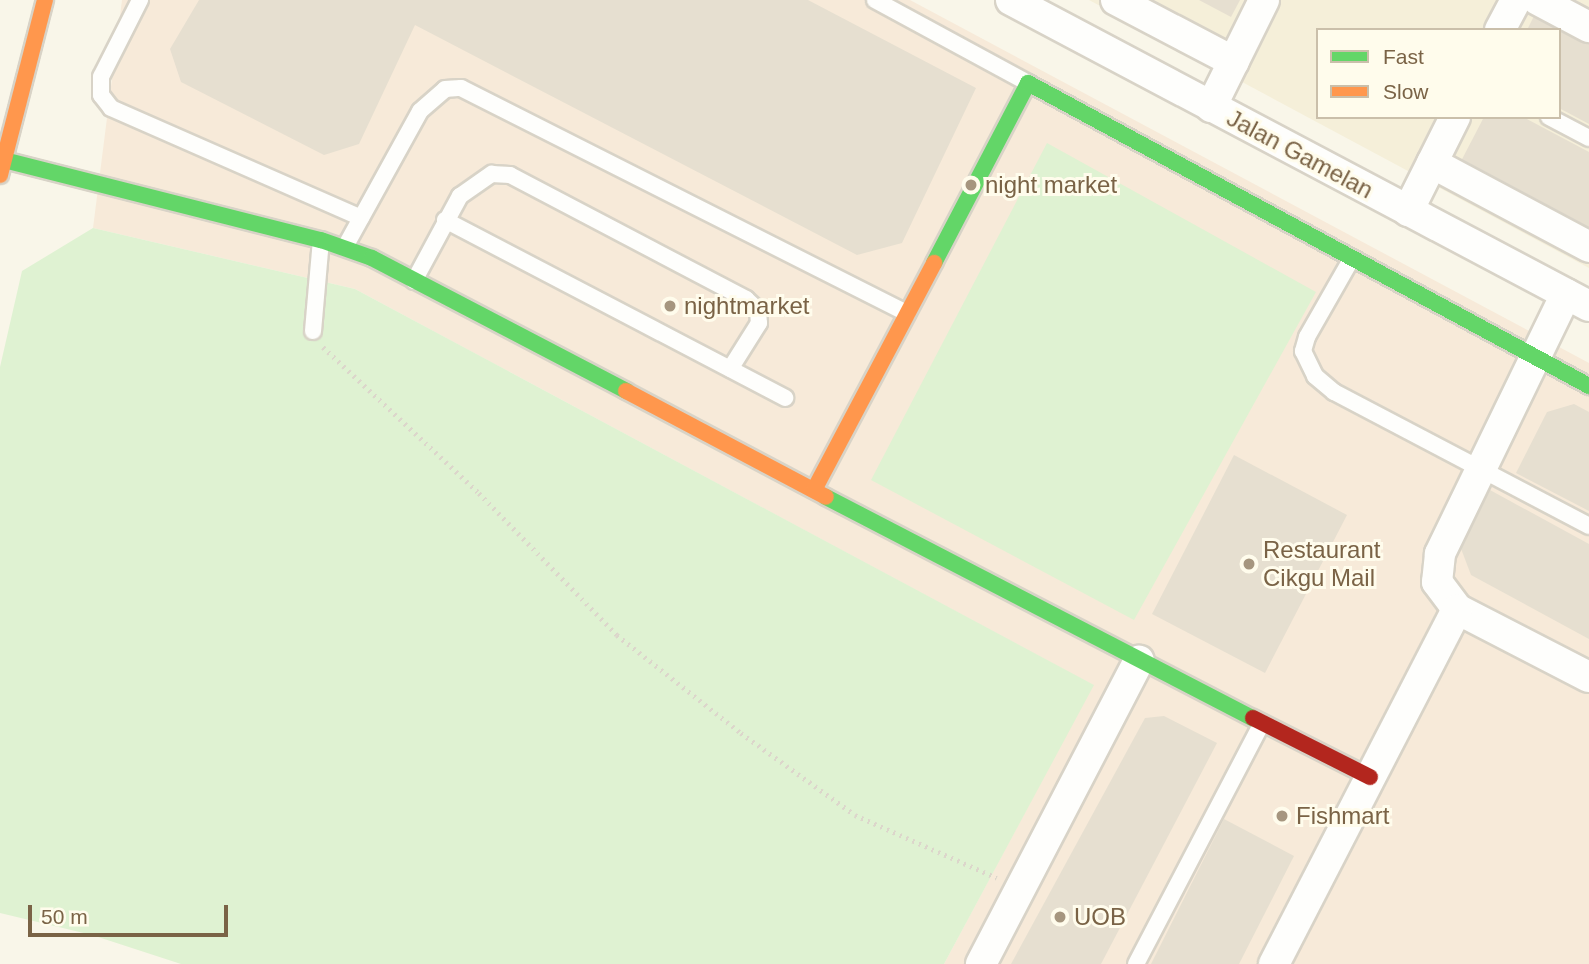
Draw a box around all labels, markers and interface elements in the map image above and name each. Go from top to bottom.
legend [1316,28,1561,119]
text: Fast [1383,45,1424,68]
text: Slow [1383,80,1429,103]
street label: Jalan Gamelan [1222,103,1378,205]
place label: night market [985,171,1117,199]
marker: night market [963,177,979,193]
place label: nightmarket [684,292,809,320]
marker: nightmarket [662,298,678,314]
place label: Restaurant Cikgu Mail [1263,536,1380,592]
marker: Restaurant Cikgu Mail [1241,556,1257,572]
place label: Fishmart [1296,802,1389,830]
marker: Fishmart [1274,808,1290,824]
scale bar [32,890,231,934]
place label: UOB [1074,903,1126,931]
text: 50 m [41,905,88,928]
marker: UOB [1052,909,1068,925]

